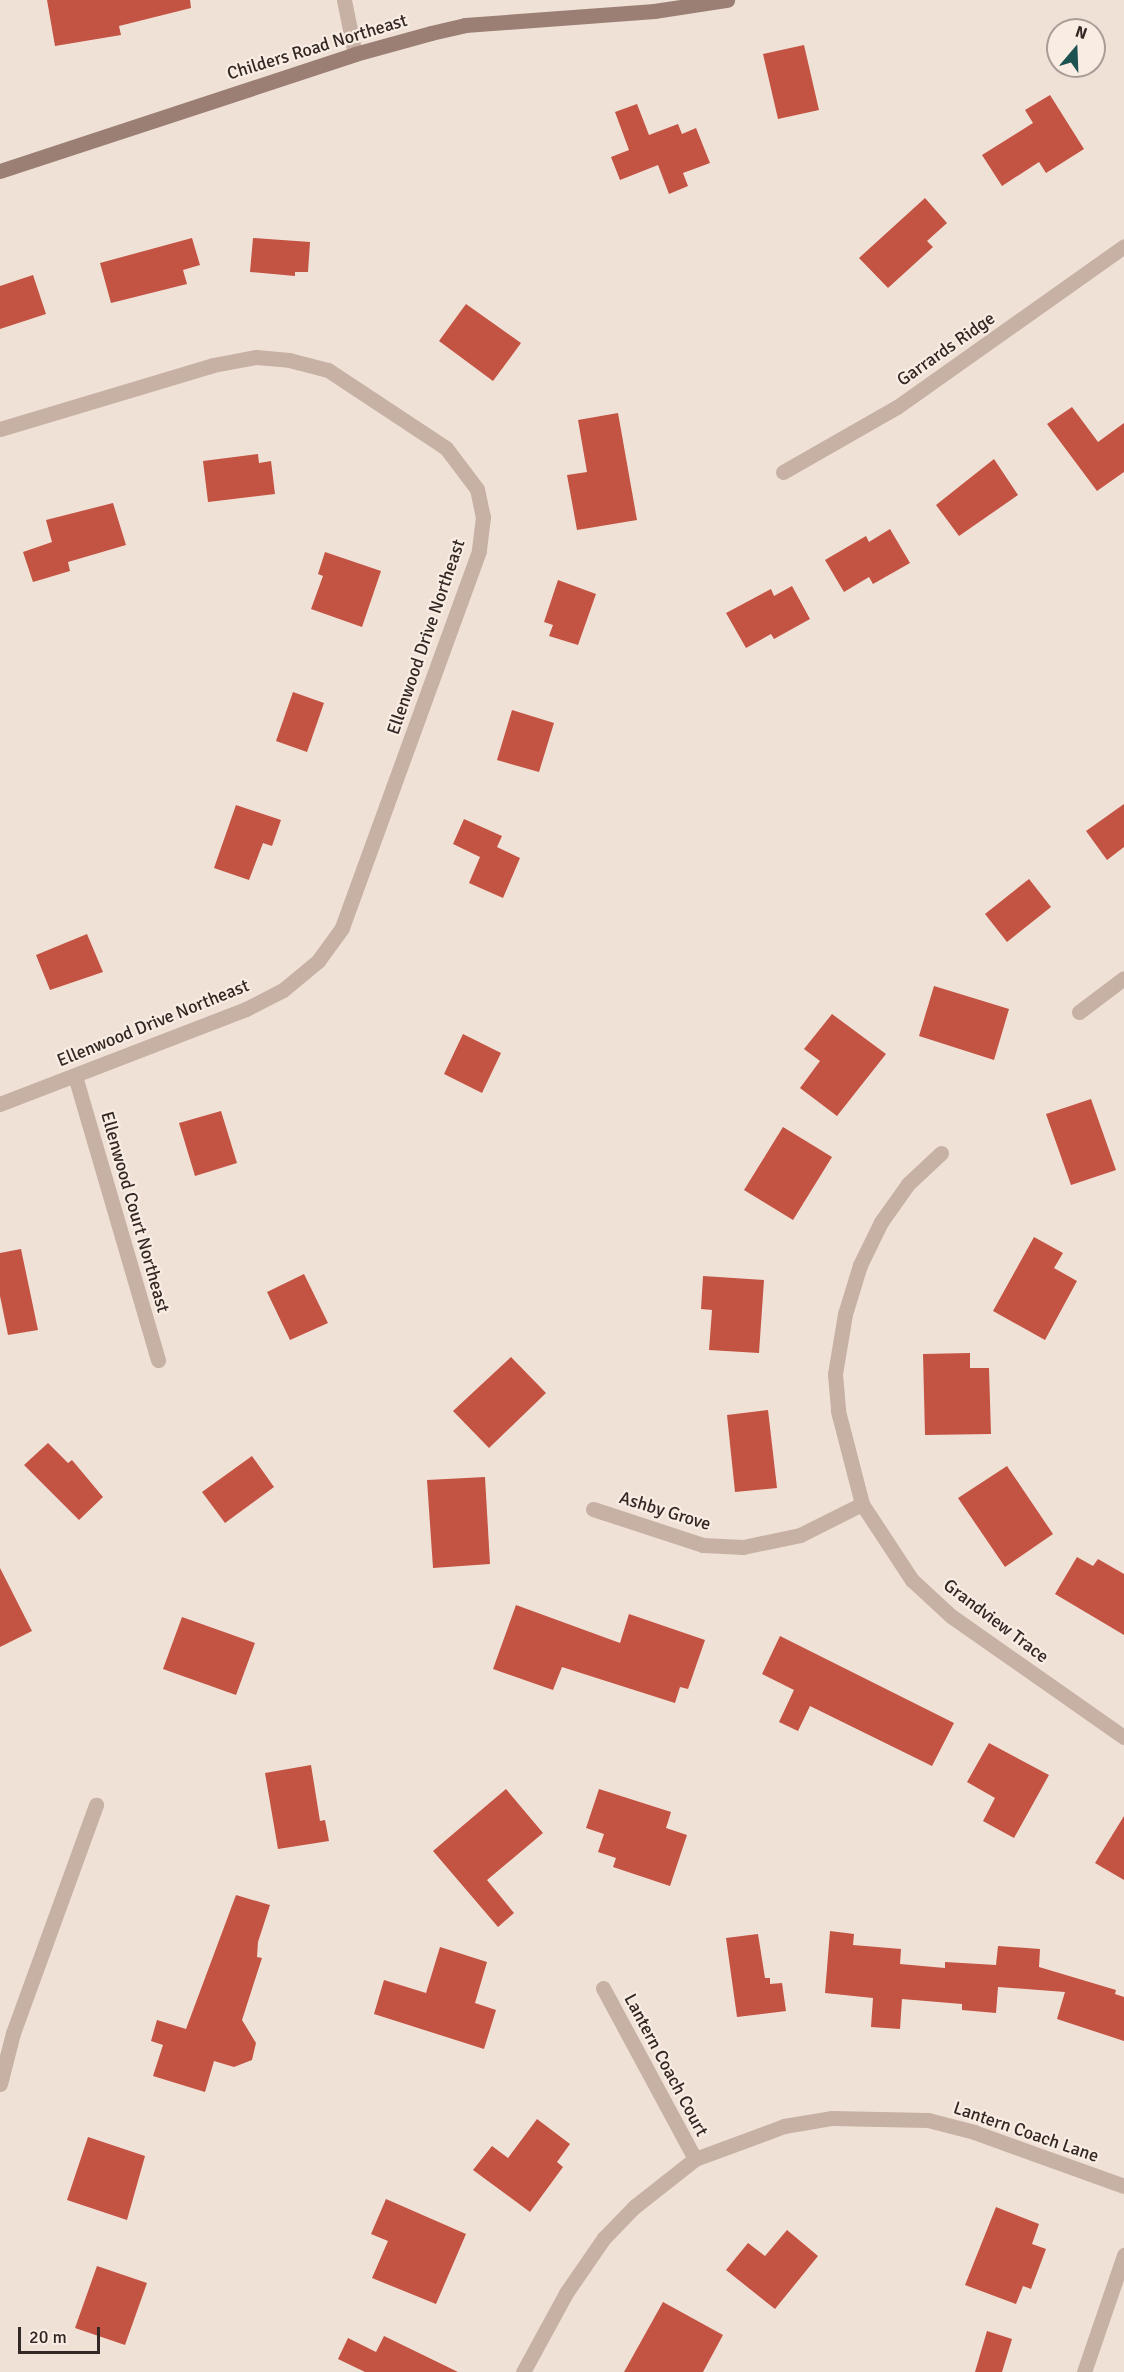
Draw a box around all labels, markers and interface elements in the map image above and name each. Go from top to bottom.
street label: Childers Road Northeast [224,9,410,85]
north arrow [1046,18,1106,78]
text: N [1073,22,1090,44]
street label: Garrards Ridge [893,307,999,391]
street label: Ellenwood Drive Northeast [382,537,470,737]
street label: Ellenwood Drive Northeast [54,975,252,1071]
street label: Ellenwood Court Northeast [96,1109,174,1315]
street label: Ashby Grove [617,1487,713,1535]
street label: Grandview Trace [939,1574,1053,1668]
street label: Lantern Coach Court [619,1990,713,2140]
street label: Lantern Coach Lane [950,2097,1102,2167]
scale bar [21,2315,104,2353]
text: 20 m [29,2326,67,2348]

